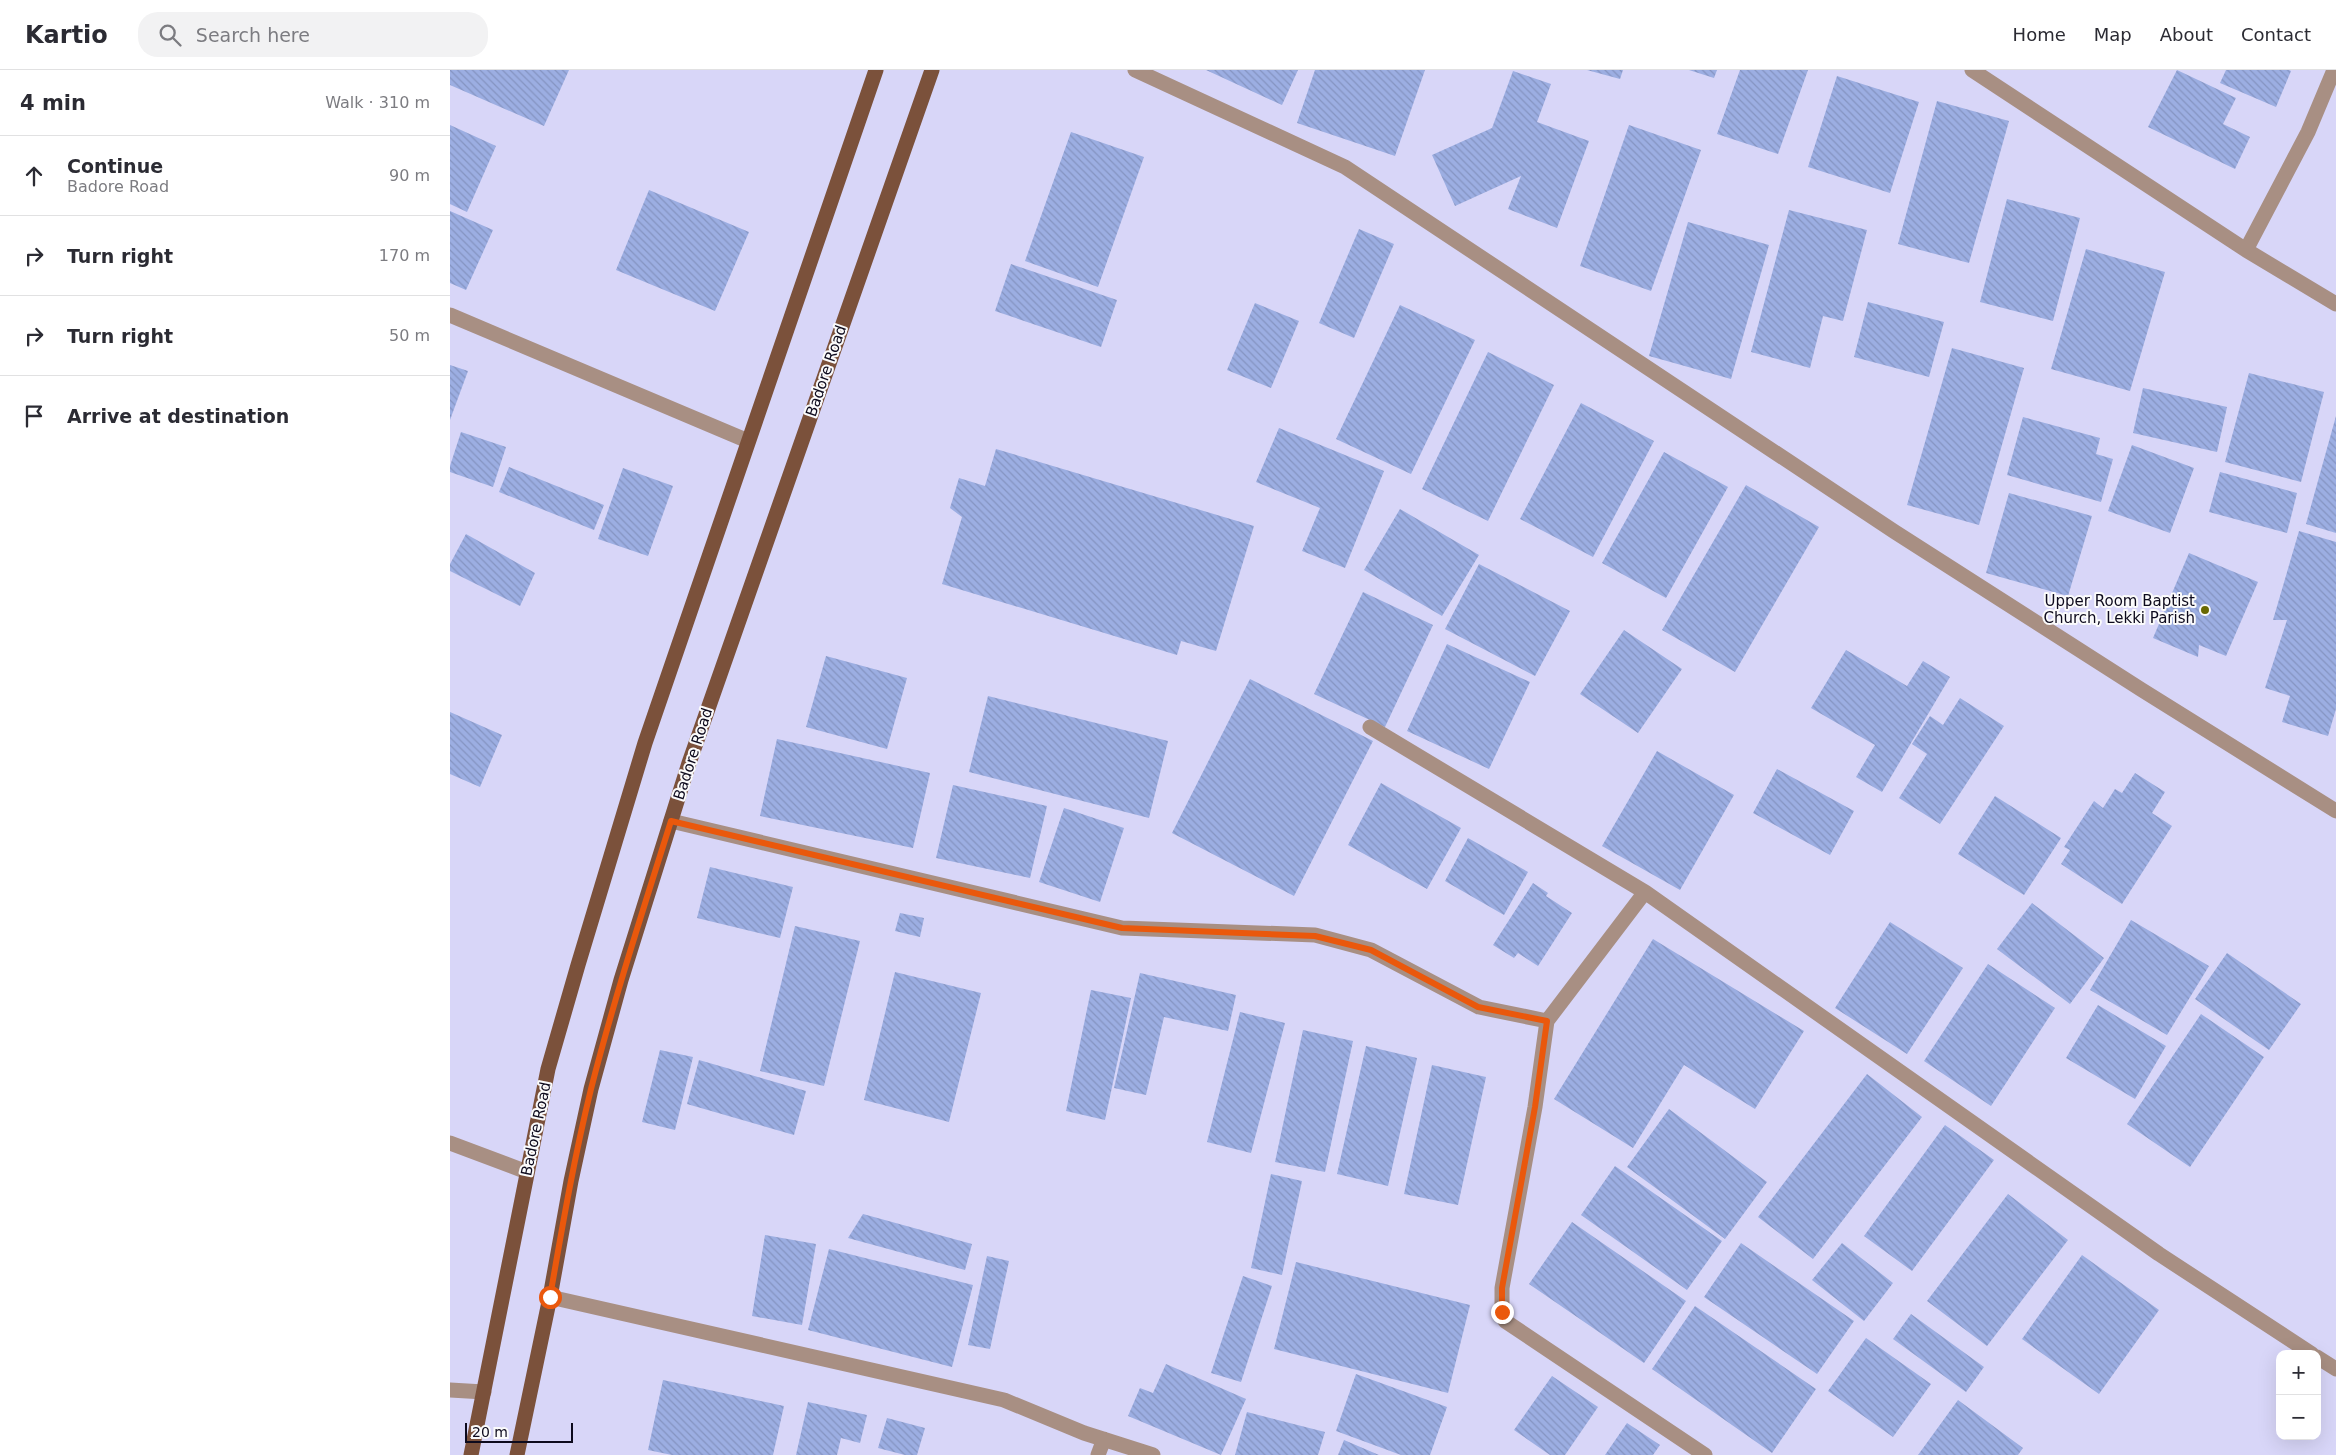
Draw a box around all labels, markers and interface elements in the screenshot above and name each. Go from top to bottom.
search box [138,12,488,57]
text: Kartio [25,21,108,49]
icon: search [156,21,184,49]
text: Search here [196,24,310,46]
text: Home [2013,24,2066,45]
text: Map [2094,24,2132,45]
text: About [2160,24,2213,45]
text: Contact [2241,24,2311,45]
text: 4 min [20,91,86,115]
text: Walk · 310 m [325,93,430,112]
text: Continue [67,155,163,177]
icon: ahead [20,162,48,190]
text: 90 m [389,166,430,185]
text: Badore Road [67,177,169,196]
icon: right [20,242,48,270]
text: Turn right [67,245,173,267]
text: 170 m [379,246,430,265]
icon: right [20,322,48,350]
street label: Badore Road [802,323,850,419]
text: Turn right [67,325,173,347]
text: 50 m [389,326,430,345]
icon: arrive [20,402,48,430]
text: Arrive at destination [67,405,289,427]
place label: Upper Room Baptist Church, Lekki Parish [2044,592,2195,627]
marker: Upper Room Baptist Church, Lekki Parish [2199,604,2211,616]
street label: Badore Road [670,706,716,802]
street label: Badore Road [517,1080,555,1178]
route start [539,1286,562,1309]
route end [1491,1301,1514,1324]
map controls [2276,1350,2321,1440]
button: + [2276,1350,2321,1395]
button: − [2276,1395,2321,1440]
scale bar [465,1420,572,1443]
text: 20 m [472,1424,508,1440]

